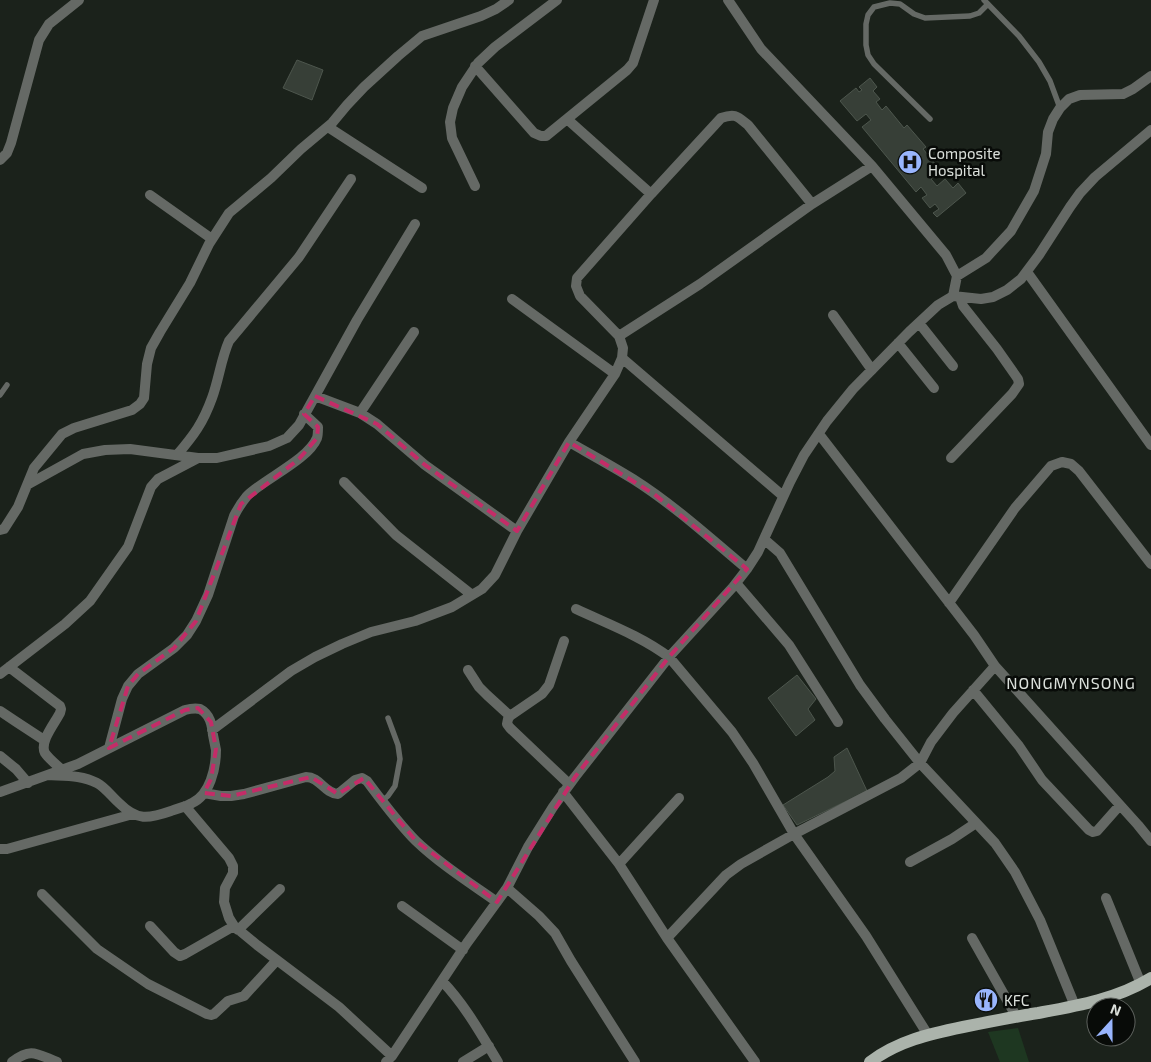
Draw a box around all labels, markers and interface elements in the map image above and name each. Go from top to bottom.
place label: Composite Hospital [928,144,1001,179]
hospital icon: Composite Hospital [897,149,923,175]
district label: NONGMYNSONG [1006,673,1136,692]
restaurant icon: KFC [973,987,999,1013]
place label: KFC [1004,991,1030,1009]
north arrow [1086,997,1136,1047]
text: N [1108,1000,1124,1019]

